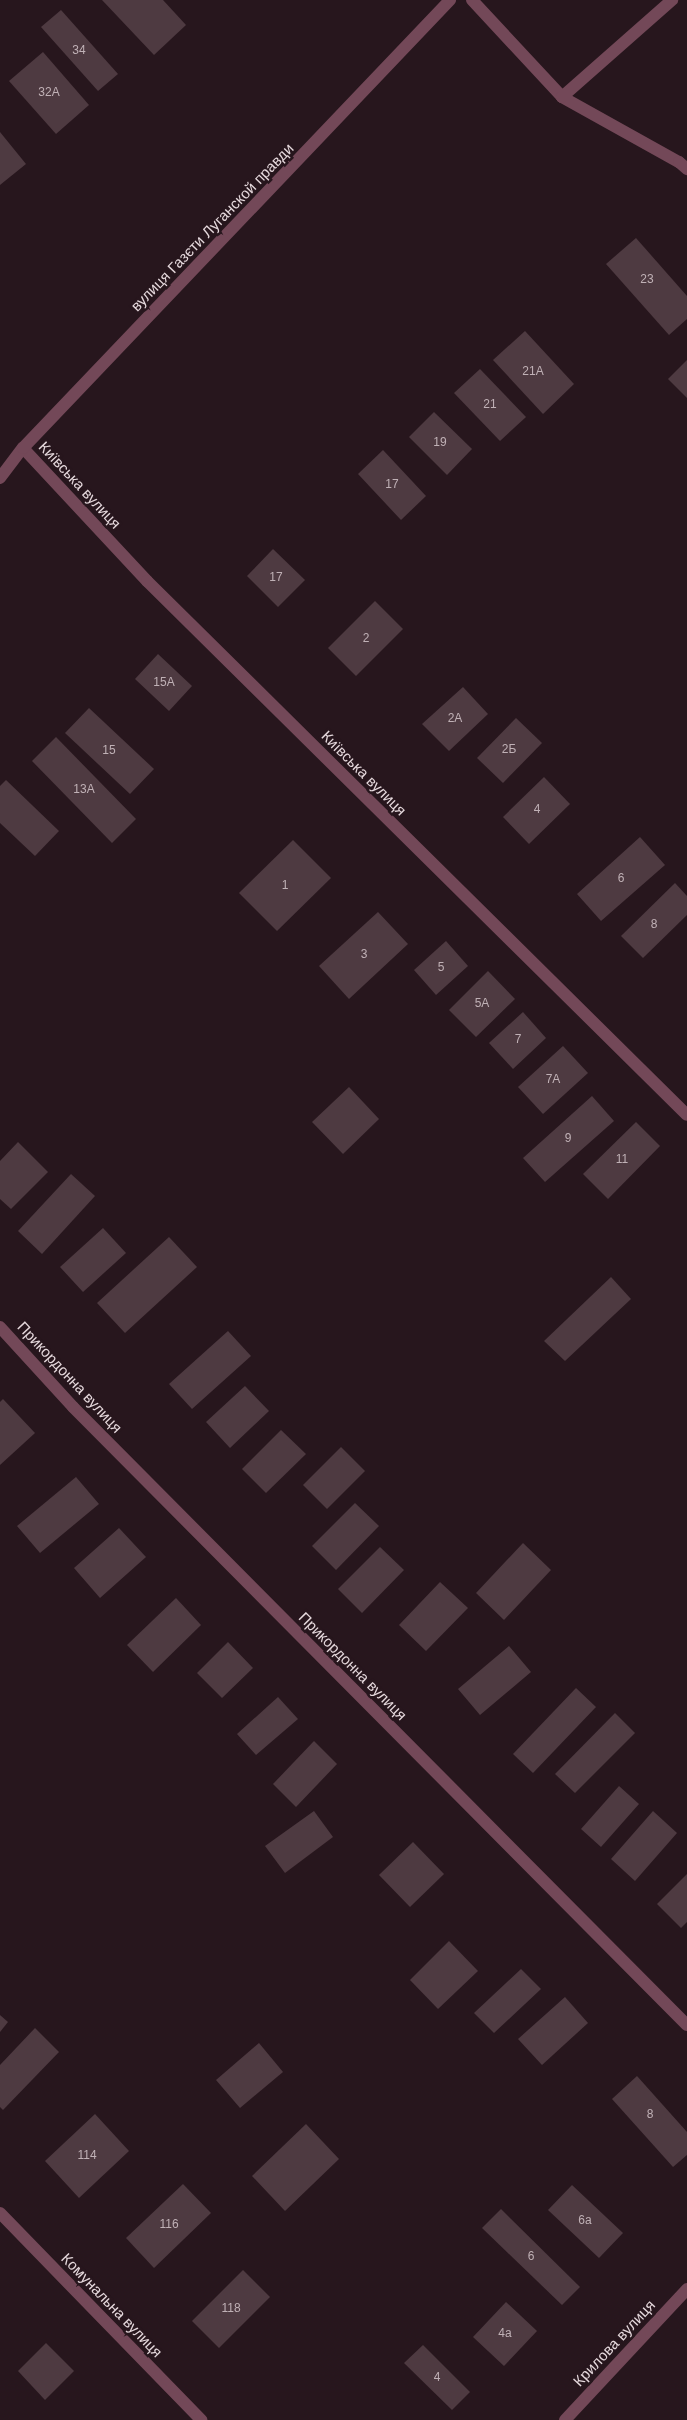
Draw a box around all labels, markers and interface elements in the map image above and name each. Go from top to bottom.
house number: 34 [72,44,86,58]
house number: 32А [38,86,60,100]
street label: вулиця Газєти Луганской правди [127,139,297,315]
house number: 23 [640,273,654,287]
house number: 21А [522,365,544,379]
house number: 21 [483,398,497,412]
house number: 19 [433,436,447,450]
street label: Київська вулиця [35,438,125,532]
house number: 17 [385,478,399,492]
house number: 17 [269,571,283,585]
house number: 2 [363,632,369,646]
house number: 15А [153,676,175,690]
house number: 2А [448,712,462,726]
street label: Київська вулиця [318,727,410,819]
house number: 2Б [502,743,516,757]
house number: 15 [102,744,116,758]
house number: 13А [73,783,95,797]
house number: 4 [534,803,540,817]
house number: 6 [618,872,624,886]
house number: 1 [282,879,288,893]
house number: 8 [651,918,657,932]
house number: 3 [361,948,367,962]
house number: 5 [438,961,444,975]
house number: 5А [475,997,489,1011]
house number: 7 [515,1033,521,1047]
house number: 7А [546,1073,560,1087]
house number: 9 [565,1132,571,1146]
house number: 11 [616,1153,628,1167]
street label: Прикордонна вулиця [14,1318,126,1436]
street label: Прикордонна вулиця [295,1608,411,1724]
house number: 8 [647,2108,653,2122]
house number: 114 [77,2149,97,2163]
house number: 6а [578,2214,592,2228]
house number: 116 [159,2218,179,2232]
street label: Комунальна вулиця [58,2249,166,2361]
house number: 6 [528,2250,534,2264]
street label: Крилова вулиця [569,2296,659,2390]
house number: 118 [221,2302,241,2316]
house number: 4а [498,2327,512,2341]
house number: 4 [434,2371,440,2385]

